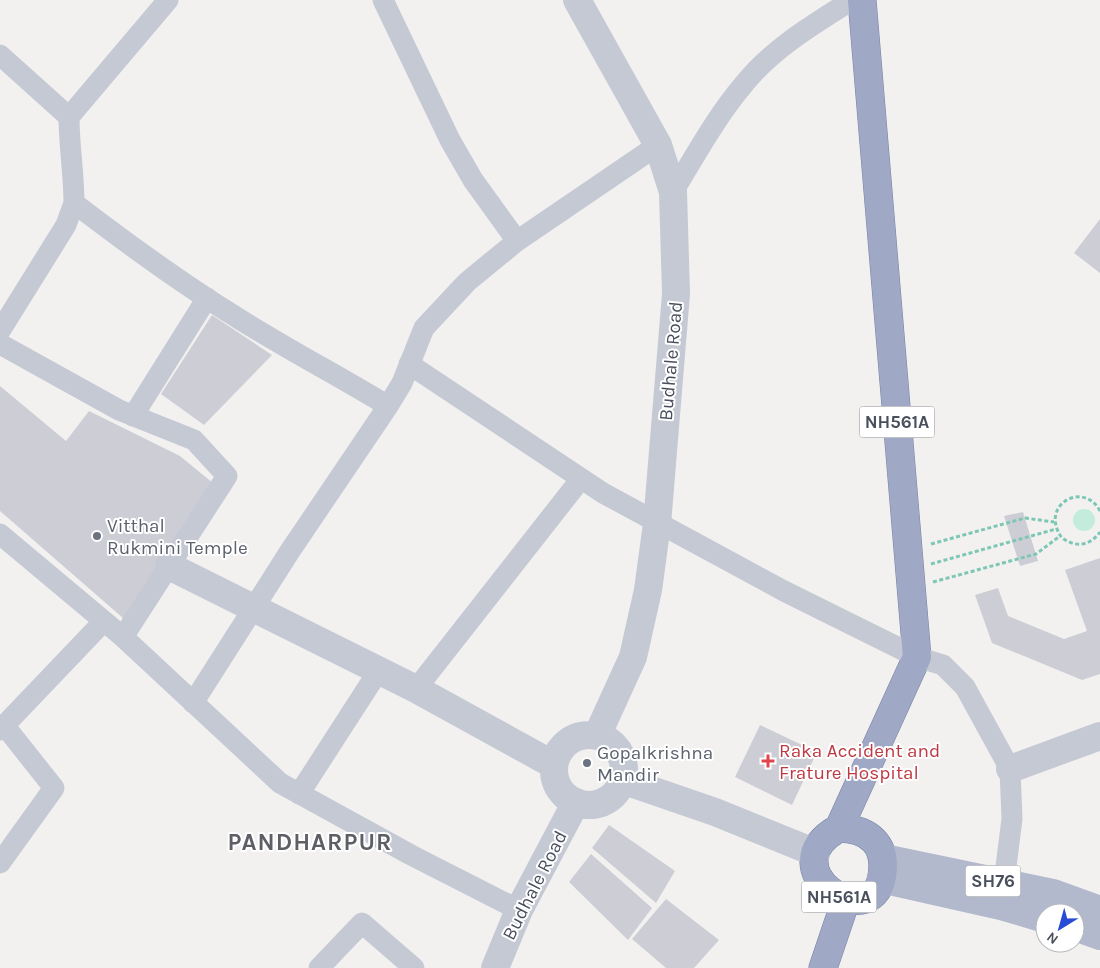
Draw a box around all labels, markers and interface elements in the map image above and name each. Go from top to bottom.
street label: Budhale Road [655,300,687,422]
road number: NH561A [860,407,934,438]
place label: Vitthal Rukmini Temple [107,515,248,559]
marker: Vitthal Rukmini Temple [91,530,103,542]
place label: Raka Accident and Frature Hospital [779,740,940,784]
place label: Gopalkrishna Mandir [597,742,713,786]
marker: Raka Accident and Frature Hospital [761,754,775,768]
marker: Gopalkrishna Mandir [581,757,593,769]
street label: Budhale Road [498,827,572,944]
district label: PANDHARPUR [228,828,392,856]
road number: SH76 [966,866,1020,896]
road number: NH561A [802,882,876,912]
north arrow [1035,903,1085,953]
text: N [1043,928,1062,948]

